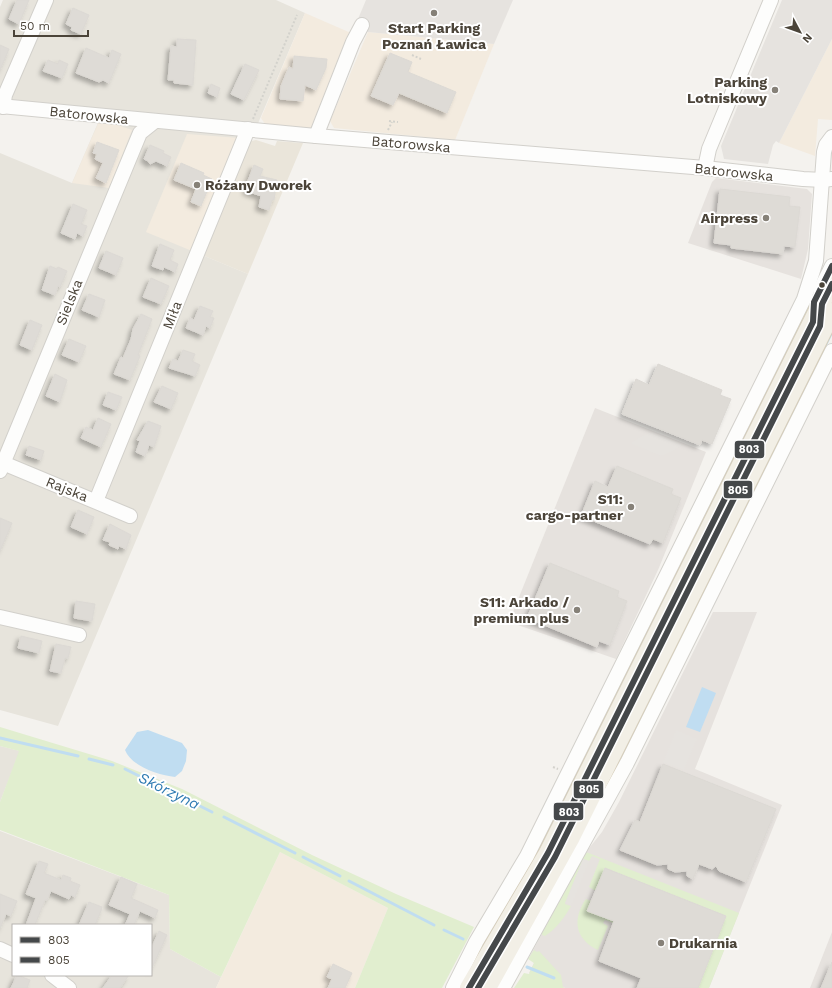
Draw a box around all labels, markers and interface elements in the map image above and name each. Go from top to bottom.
marker: Start Parking Poznań Ławica [429,8,439,18]
scale bar [14,12,88,38]
north arrow [780,12,820,52]
text: 50 m [20,19,50,33]
place label: Start Parking Poznań Ławica [382,20,487,52]
text: N [800,31,815,46]
place label: Parking Lotniskowy [687,74,767,106]
marker: Parking Lotniskowy [770,85,780,95]
street label: Batorowska [49,103,129,127]
street label: Batorowska [371,133,451,155]
street label: Batorowska [694,160,774,184]
place label: Różany Dworek [205,177,312,193]
marker: Różany Dworek [192,180,202,190]
place label: Airpress [701,210,759,226]
marker: Airpress [761,213,771,223]
street label: Sielska [53,277,85,327]
unlabelled marker [817,280,827,290]
street label: Miła [159,299,185,331]
line badge: 803 [734,440,765,459]
text: 803 [739,443,760,456]
street label: Rajska [44,473,90,505]
line badge: 805 [723,480,753,499]
text: 805 [728,484,748,497]
place label: S11: cargo-partner [526,491,623,523]
marker: S11: cargo-partner [626,502,636,512]
place label: S11: Arkado / premium plus [474,594,570,626]
marker: S11: Arkado / premium plus [572,605,582,615]
water label: Skórzyna [136,769,202,813]
line badge: 805 [573,780,604,799]
text: 805 [579,783,599,796]
line badge: 803 [553,802,584,821]
text: 803 [559,806,580,819]
legend [12,924,152,976]
text: 803 [48,933,70,947]
place label: Drukarnia [669,935,738,951]
marker: Drukarnia [656,938,666,948]
text: 805 [48,953,70,967]

